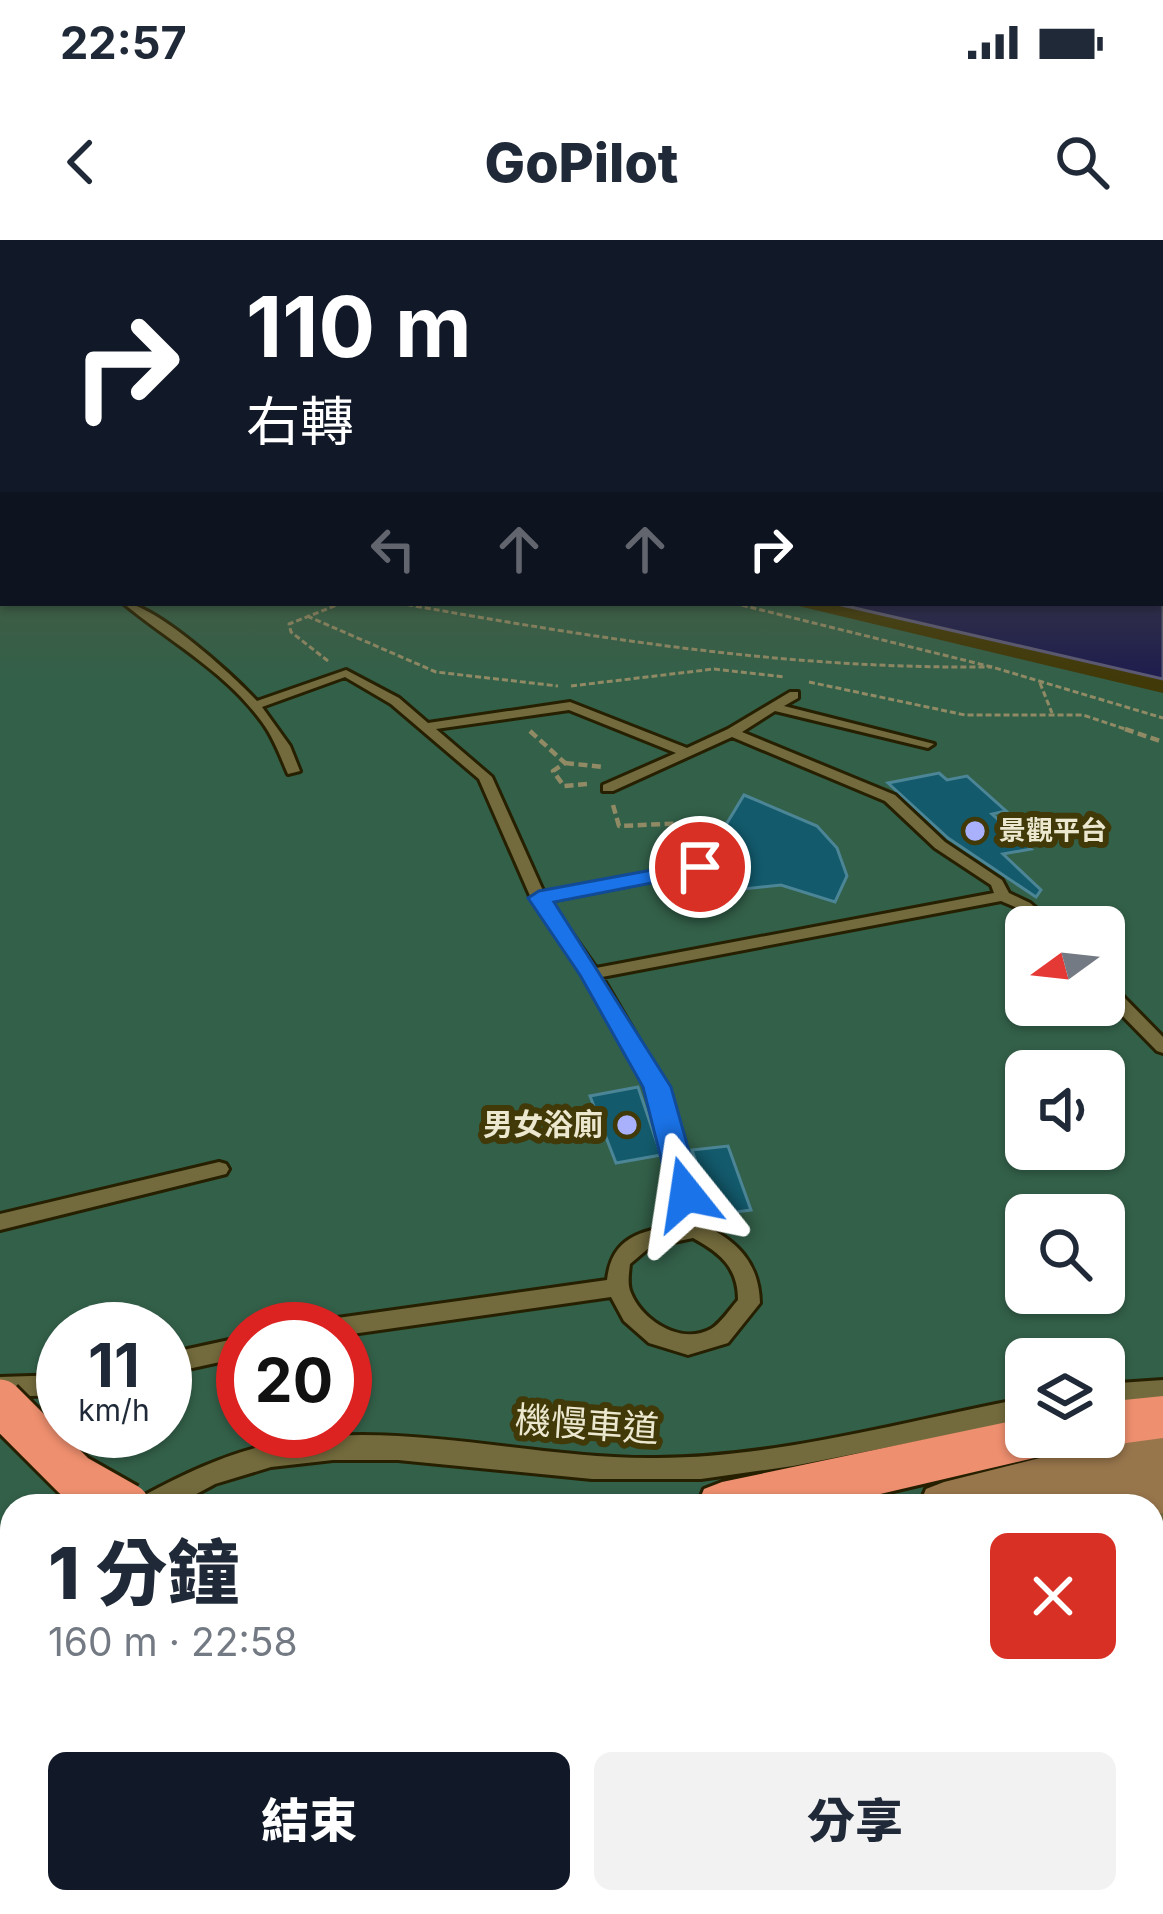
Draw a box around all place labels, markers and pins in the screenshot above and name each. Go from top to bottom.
place label: 景觀平台 [999,814,1107,847]
pin [649,816,751,918]
marker: 景觀平台 [962,818,988,844]
place label: 男女浴廁 [483,1106,603,1142]
marker: 男女浴廁 [614,1112,640,1138]

